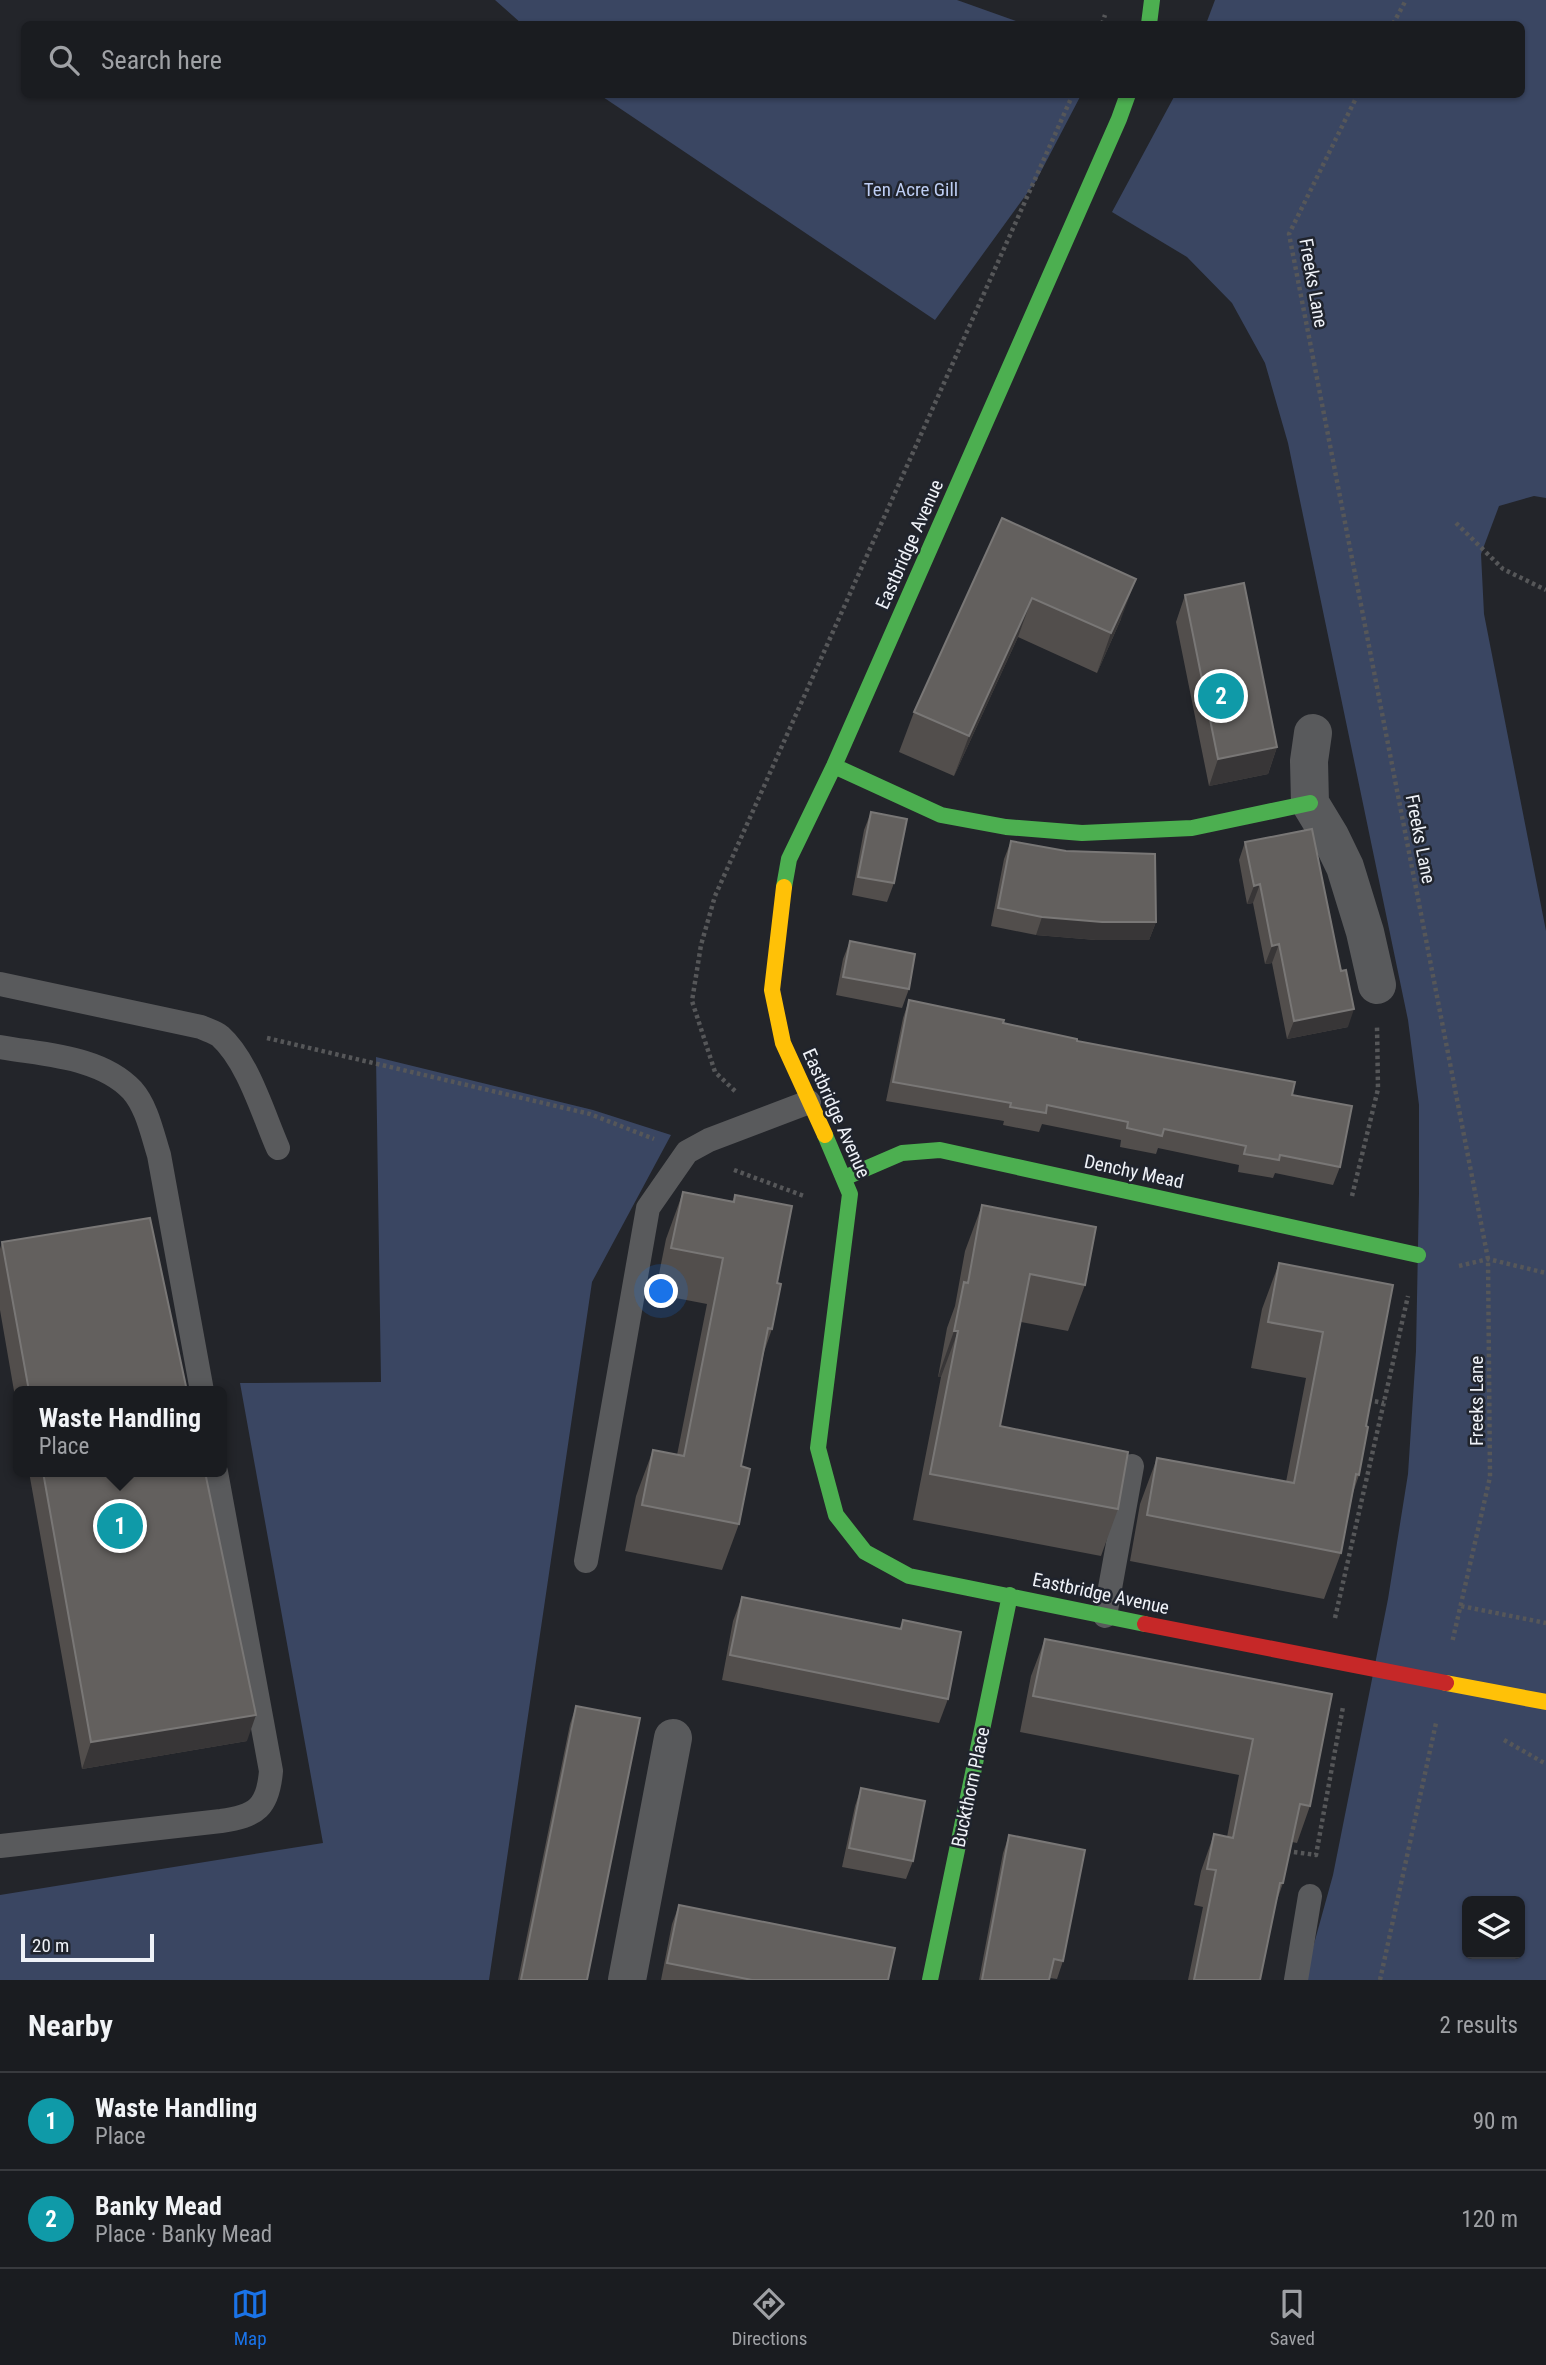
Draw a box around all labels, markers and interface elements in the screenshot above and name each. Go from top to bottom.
search box [21,21,1525,98]
icon: search [45,41,83,79]
text: Search here [101,45,222,75]
park label: Ten Acre Gill [864,178,958,201]
street label: Freeks Lane [1294,237,1333,330]
street label: Eastbridge Avenue [871,476,948,612]
pin: 2 [1198,670,1244,722]
street label: Freeks Lane [1401,793,1440,886]
street label: Eastbridge Avenue [798,1045,875,1182]
street label: Denchy Mead [1082,1150,1186,1193]
your location [644,1274,678,1308]
street label: Freeks Lane [1465,1356,1488,1446]
popup [13,1386,227,1477]
text: Waste Handling [39,1403,201,1433]
text: Place [39,1433,89,1460]
pin: 1 [97,1500,143,1552]
street label: Eastbridge Avenue [1030,1568,1171,1619]
street label: Buckthorn Place [947,1725,994,1849]
map controls [1462,1896,1525,1959]
button: layers [1462,1896,1525,1959]
scale bar [21,1931,154,1963]
text: 20 m [32,1934,69,1957]
text: Nearby [28,2008,113,2043]
text: 2 results [1440,2012,1518,2039]
text: Waste Handling [95,2093,257,2123]
text: 1 [45,2108,57,2135]
text: 90 m [1473,2108,1518,2135]
text: Place [95,2123,145,2150]
text: Banky Mead [95,2191,222,2221]
text: 2 [45,2206,57,2233]
text: 120 m [1461,2206,1518,2233]
text: Place · Banky Mead [95,2221,272,2248]
tab: Map [231,2285,269,2350]
tab: Directions [731,2285,807,2350]
tab: Saved [1270,2285,1315,2350]

